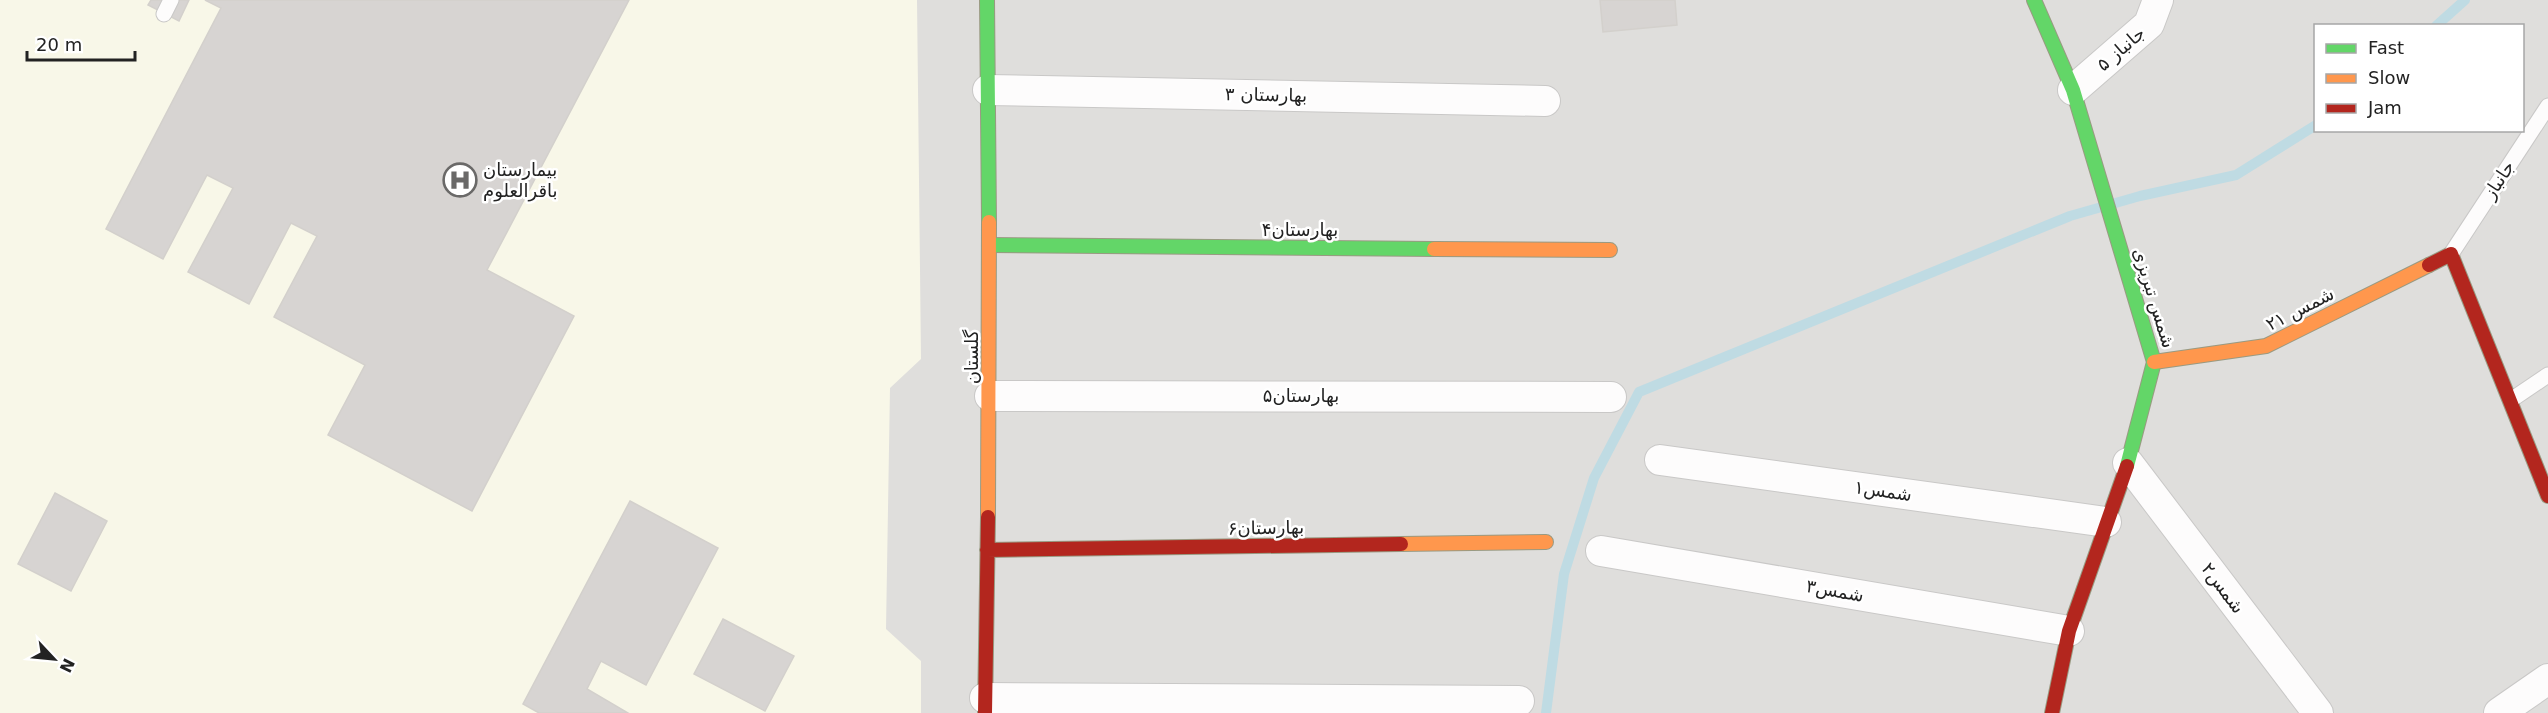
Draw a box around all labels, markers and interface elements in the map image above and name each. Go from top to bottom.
street label: جانباز ۵ [2092,22,2149,75]
scale bar [27,24,135,62]
legend [2314,24,2524,132]
text: 20 m [36,34,82,55]
text: Fast [2368,37,2404,58]
text: Slow [2368,67,2410,88]
street label: بهارستان ۳ [1225,83,1307,107]
text: Jam [2367,97,2402,118]
street label: جانباز [2478,157,2519,204]
place label: بیمارستان باقرالعلوم [483,159,558,202]
hospital icon: بیمارستان باقرالعلوم [442,162,478,198]
street label: بهارستان۴ [1262,219,1338,241]
street label: شمس تبریزی [2128,245,2180,351]
street label: شمس ۲۱ [2262,283,2337,335]
street label: گلستان [961,329,982,384]
street label: بهارستان۵ [1263,385,1339,407]
street label: شمس۱ [1853,476,1913,505]
street label: بهارستان۶ [1228,516,1304,540]
street label: شمس۲ [2198,558,2249,617]
street label: شمس۳ [1805,575,1866,606]
north arrow [24,629,84,689]
text: N [56,655,79,676]

